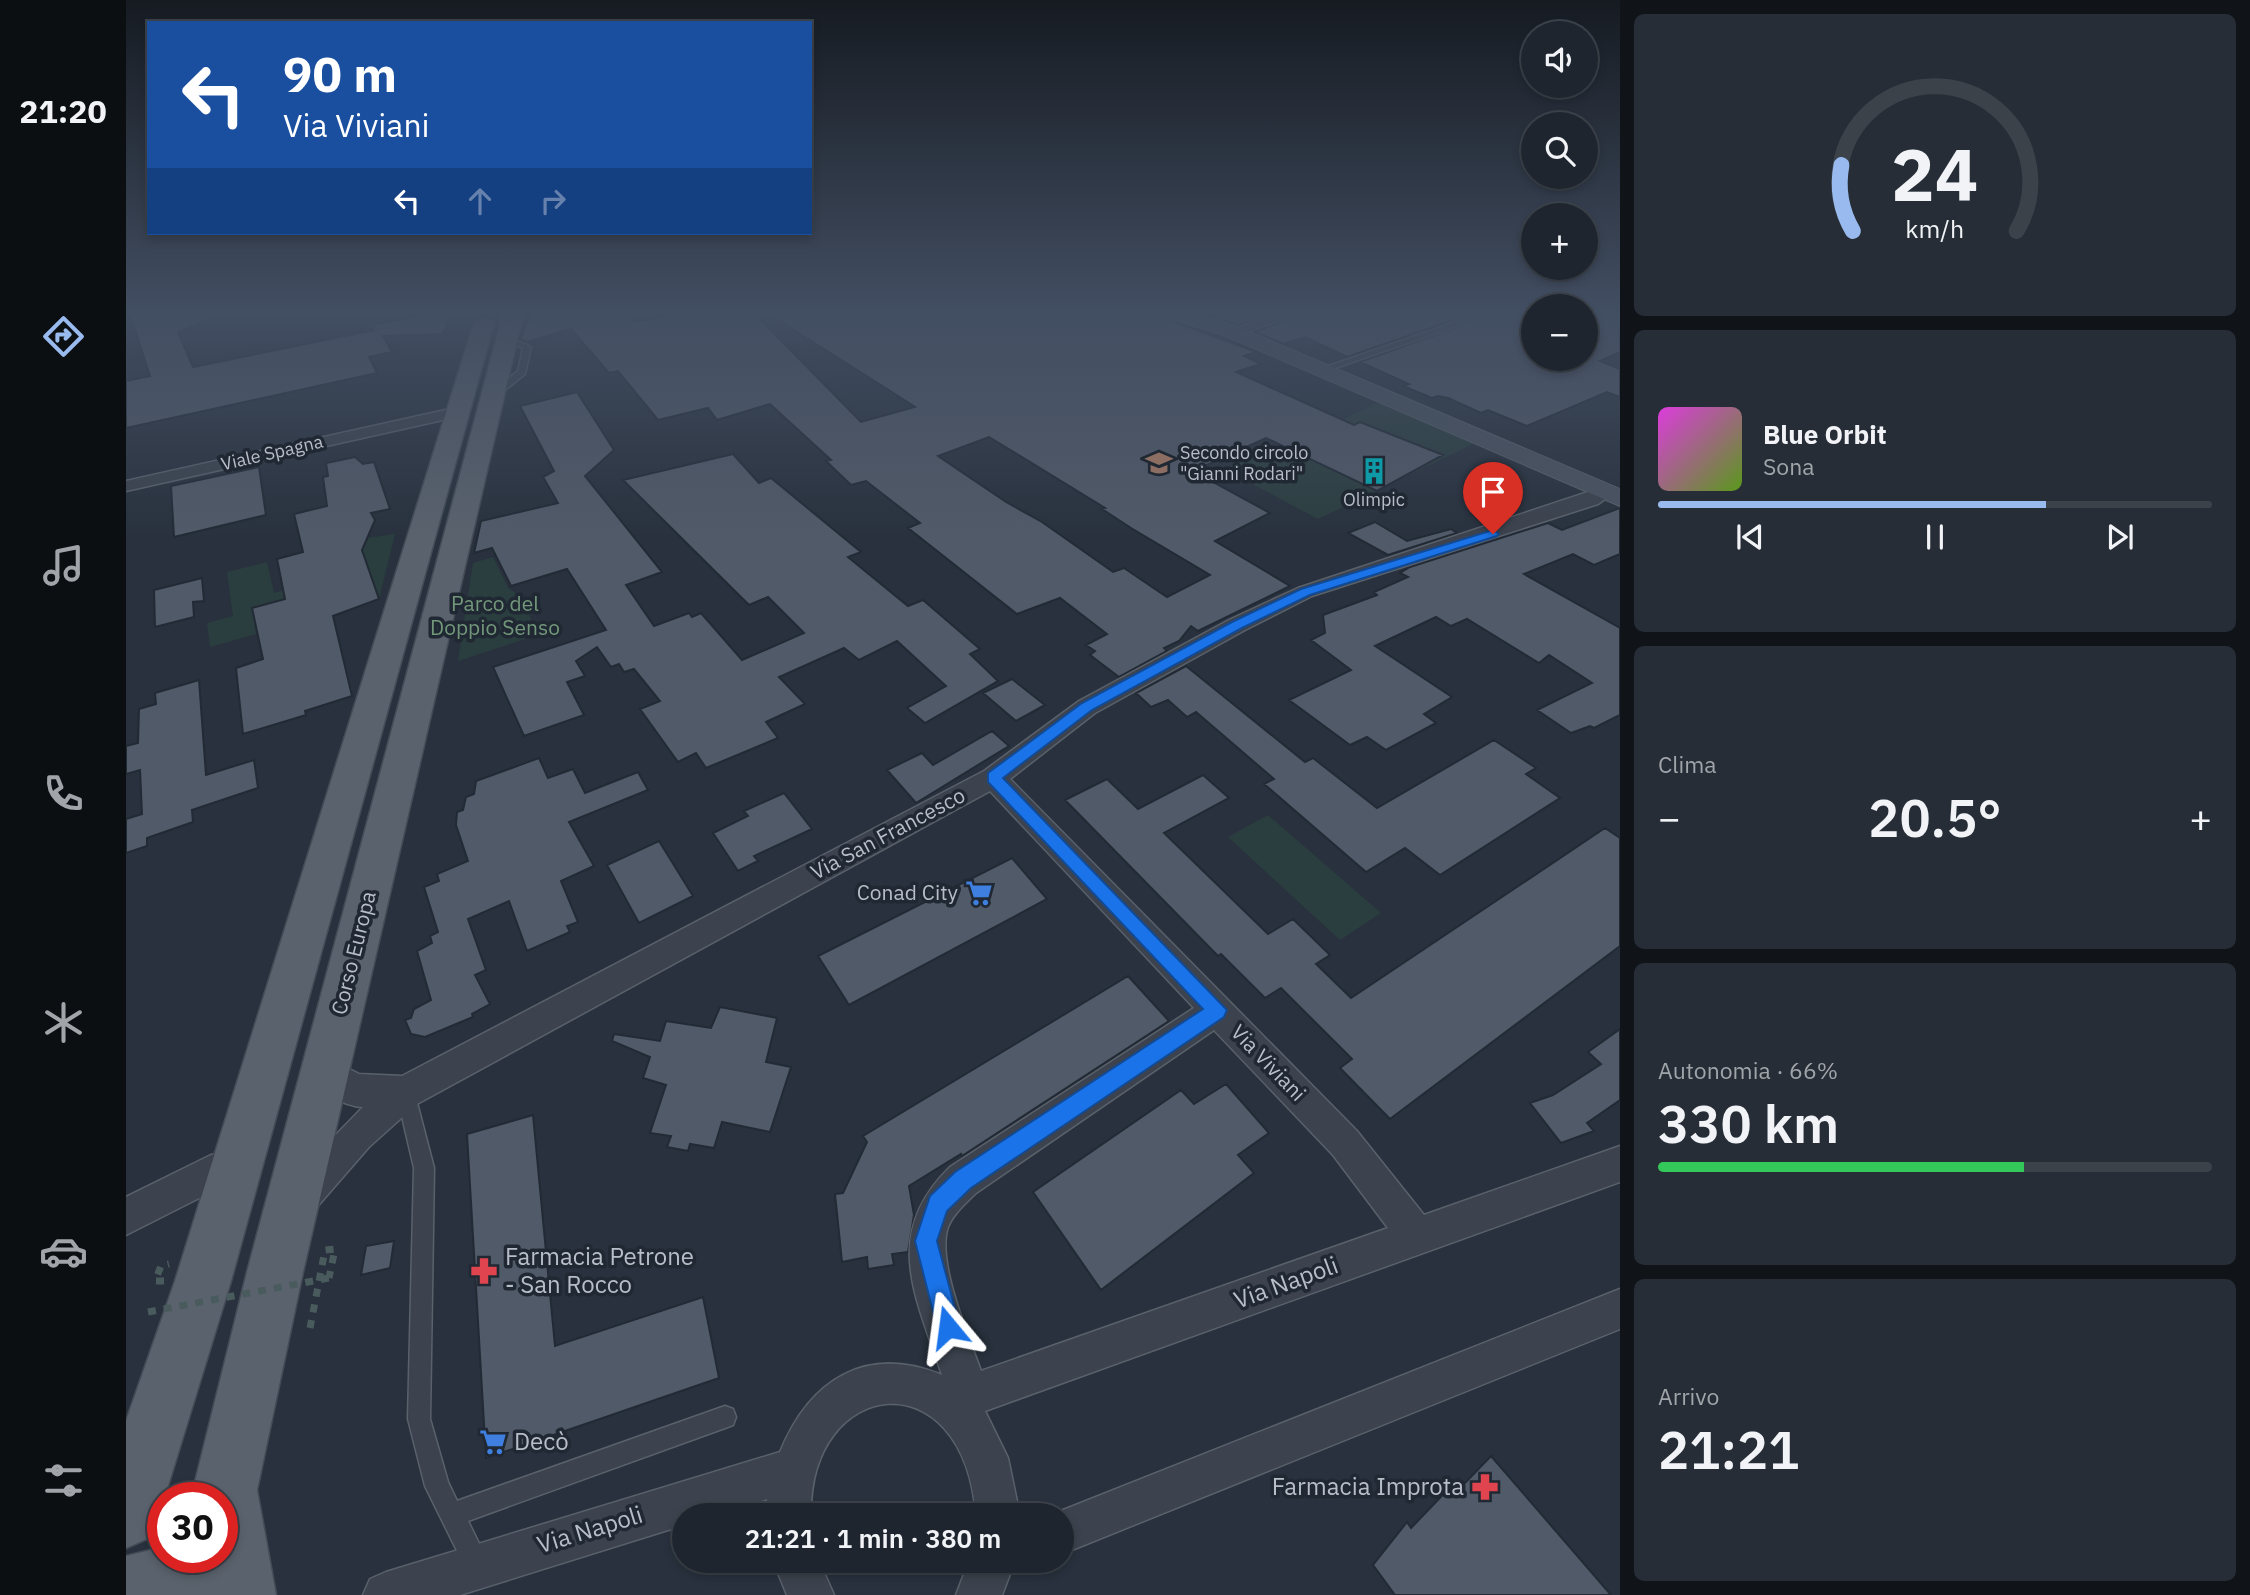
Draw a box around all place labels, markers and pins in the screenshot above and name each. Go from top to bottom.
place label: Secondo circolo "Gianni Rodari" [1180,441,1308,485]
school or university icon: Secondo circolo "Gianni Rodari" [1144,448,1174,478]
building icon: Olimpic [1359,456,1389,486]
pin [1463,462,1523,534]
place label: Olimpic [1343,488,1405,511]
place label: Conad City [857,878,959,906]
supermarket icon: Conad City [964,878,994,908]
place label: Farmacia Petrone - San Rocco [505,1240,694,1300]
pharmacy icon: Farmacia Petrone - San Rocco [469,1256,499,1286]
place label: Decò [514,1425,569,1457]
supermarket icon: Decò [478,1427,508,1457]
place label: Farmacia Improta [1272,1470,1464,1502]
pharmacy icon: Farmacia Improta [1470,1472,1500,1502]

